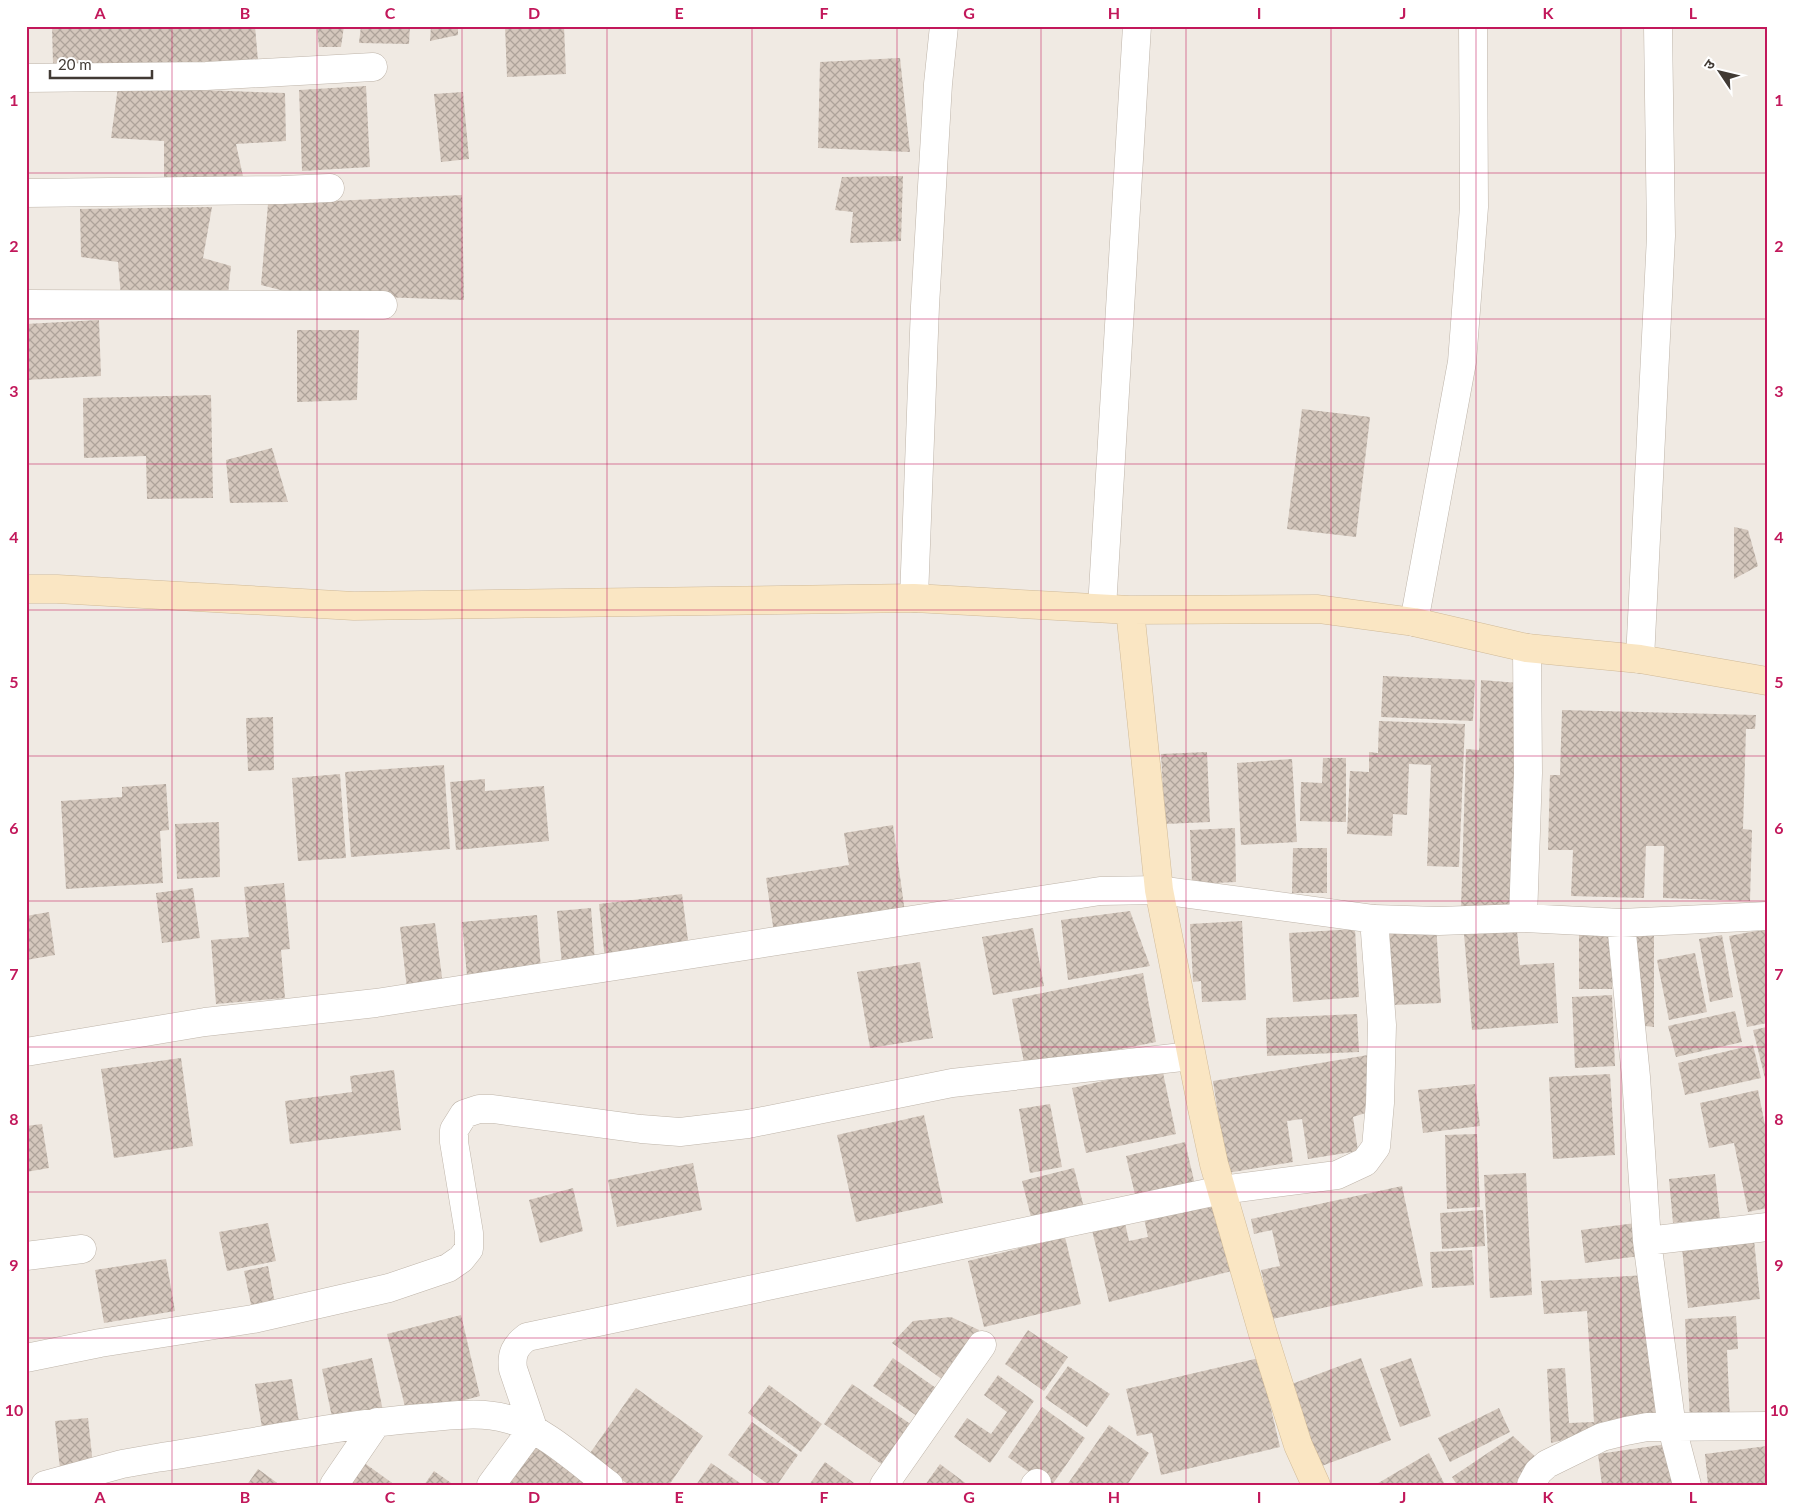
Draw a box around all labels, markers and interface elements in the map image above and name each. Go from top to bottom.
text: A [93,3,106,22]
text: B [240,3,250,22]
text: C [385,3,396,22]
text: D [528,3,540,22]
text: E [674,3,684,22]
text: F [819,3,829,22]
text: G [963,3,975,22]
text: H [1108,3,1120,22]
text: I [1257,3,1261,22]
text: J [1400,3,1406,22]
text: K [1543,3,1555,22]
text: L [1689,3,1698,22]
scale bar [50,48,152,80]
north arrow [1696,48,1746,98]
text: 20 m [58,55,92,73]
text: उ [1700,55,1719,72]
text: 1 [9,90,19,109]
text: 1 [1774,90,1784,109]
text: 2 [9,236,19,255]
text: 2 [1774,236,1784,255]
text: 3 [9,381,19,400]
text: 3 [1774,381,1784,400]
text: 4 [9,527,19,546]
text: 4 [1774,527,1784,546]
text: 5 [9,672,19,691]
text: 5 [1774,672,1784,691]
text: 6 [9,818,19,837]
text: 6 [1774,818,1784,837]
text: 7 [9,964,19,983]
text: 7 [1774,964,1784,983]
text: 8 [9,1109,19,1128]
text: 8 [1774,1109,1784,1128]
text: 9 [9,1255,19,1274]
text: 9 [1774,1255,1784,1274]
text: 10 [5,1400,23,1419]
text: 10 [1770,1400,1788,1419]
text: A [93,1487,106,1506]
text: B [240,1487,250,1506]
text: C [385,1487,396,1506]
text: D [528,1487,540,1506]
text: E [674,1487,684,1506]
text: F [819,1487,829,1506]
text: G [963,1487,975,1506]
text: H [1108,1487,1120,1506]
text: I [1257,1487,1261,1506]
text: J [1400,1487,1406,1506]
text: K [1543,1487,1555,1506]
text: L [1689,1487,1698,1506]

